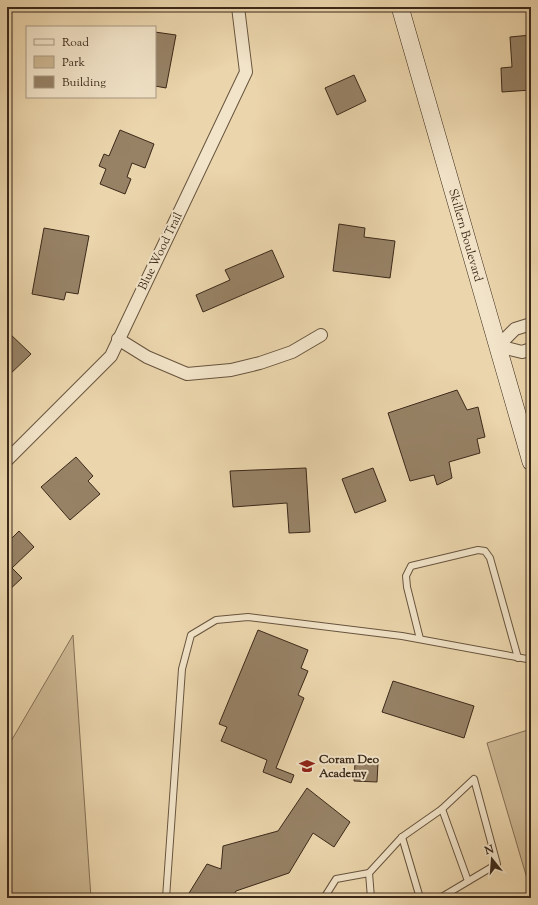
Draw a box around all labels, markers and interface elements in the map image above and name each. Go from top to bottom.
legend [26,26,156,98]
text: Road [62,34,89,52]
text: Park [62,54,85,72]
text: Building [62,74,106,92]
street label: Skillern Boulevard [443,187,487,284]
street label: Blue Wood Trail [134,209,188,293]
place label: Coram Deo Academy [318,751,380,783]
school or university icon: Coram Deo Academy [298,757,316,775]
north arrow [472,839,512,879]
text: N [482,841,496,860]

